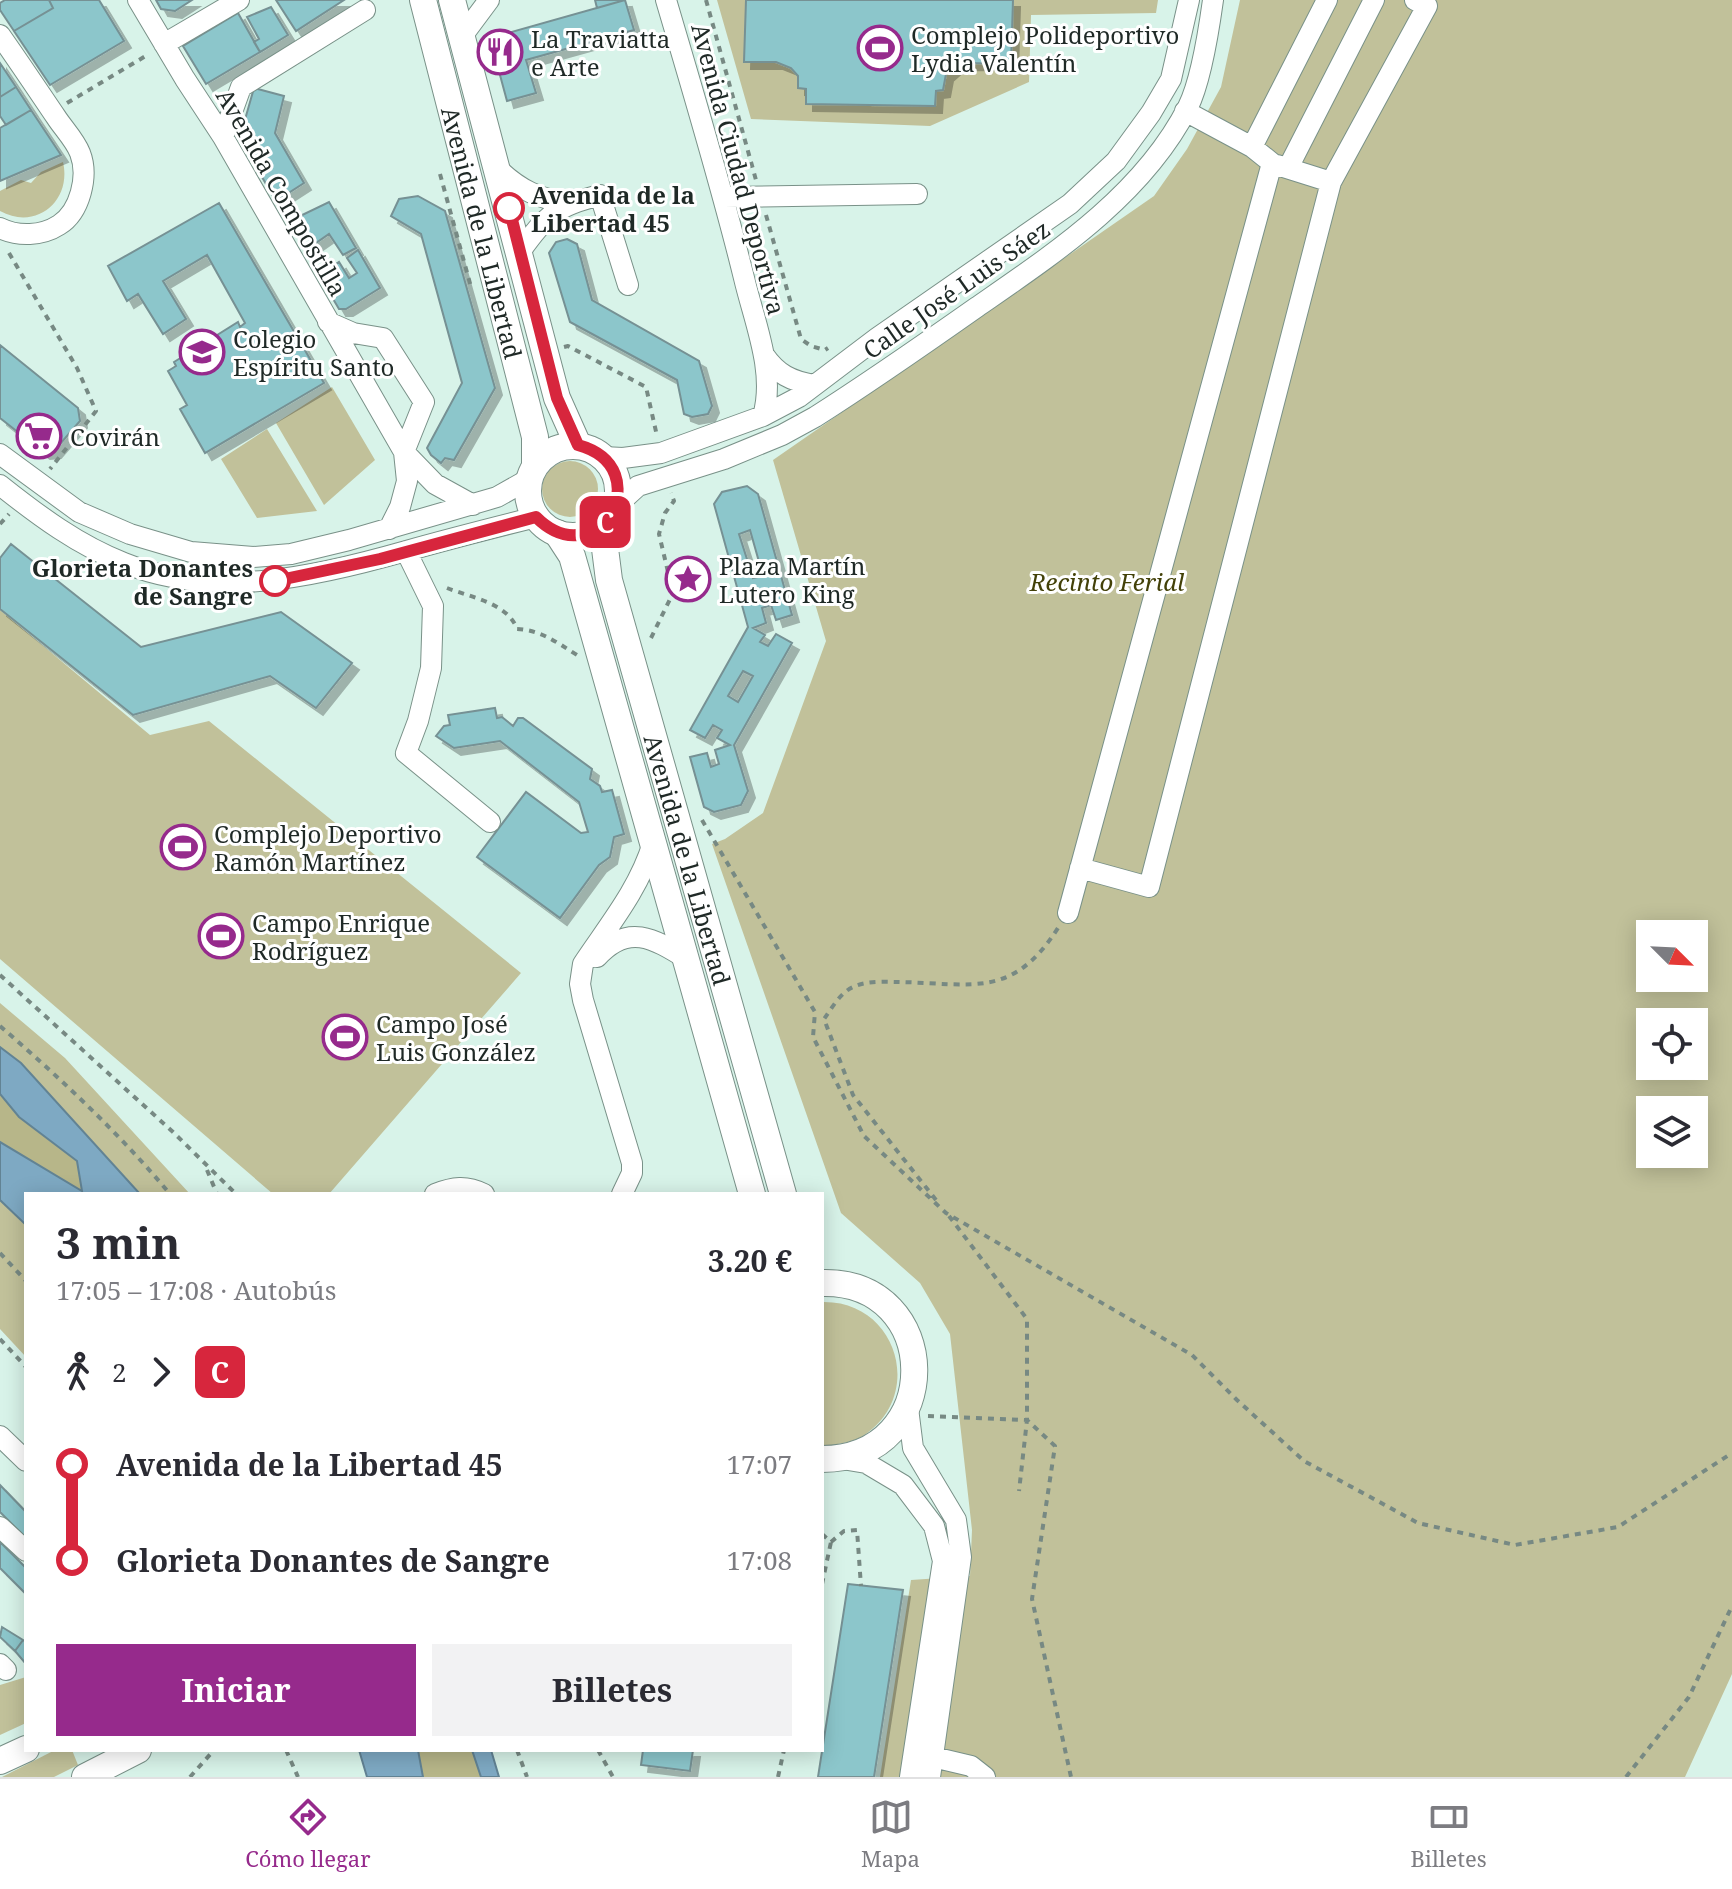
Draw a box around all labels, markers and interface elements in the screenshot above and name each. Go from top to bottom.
place label: Complejo Polideportivo Lydia Valentín [911,18,1179,79]
street label: Avenida Ciudad Deportiva [684,20,794,318]
place label: La Traviatta e Arte [531,22,670,83]
sports icon: Complejo Polideportivo Lydia Valentín [856,24,904,72]
restaurant icon: La Traviatta e Arte [476,28,524,76]
street label: Avenida Compostilla [209,82,355,302]
street label: Avenida de la Libertad [434,103,531,362]
place label: Avenida de la Libertad 45 [531,178,695,239]
marker: Avenida de la Libertad 45 [494,193,524,223]
street label: Calle José Luis Sáez [856,212,1056,366]
place label: Colegio Espíritu Santo [233,322,394,383]
school or university icon: Colegio Espíritu Santo [178,328,226,376]
supermarket icon: Covirán [15,412,63,460]
place label: Covirán [70,420,160,453]
line badge: C [579,496,631,548]
text: C [596,503,614,541]
place label: Plaza Martín Lutero King [719,549,865,610]
place label: Glorieta Donantes de Sangre [32,551,253,612]
place icon: Plaza Martín Lutero King [664,555,712,603]
park label: Recinto Ferial [1029,565,1185,598]
marker: Glorieta Donantes de Sangre [260,566,290,596]
street label: Avenida de la Libertad [637,730,740,989]
place label: Complejo Deportivo Ramón Martínez [214,817,442,878]
sports icon: Complejo Deportivo Ramón Martínez [159,823,207,871]
place label: Campo Enrique Rodríguez [252,906,430,967]
sports icon: Campo Enrique Rodríguez [197,912,245,960]
north arrow [1636,920,1708,992]
map controls [1636,920,1708,1168]
place label: Campo José Luis González [376,1007,536,1068]
button: locate [1636,1008,1708,1080]
sports icon: Campo José Luis González [321,1013,369,1061]
button: layers [1636,1096,1708,1168]
text: 3 min [56,1212,181,1272]
text: 3.20 € [708,1240,792,1281]
text: 17:05 – 17:08 · Autobús [56,1272,336,1308]
icon: walk [56,1350,100,1394]
icon: forward [139,1350,183,1394]
text: C [211,1353,229,1391]
text: 2 [112,1354,127,1390]
text: Avenida de la Libertad 45 [116,1444,503,1485]
text: 17:07 [726,1446,792,1482]
text: Glorieta Donantes de Sangre [116,1540,550,1581]
text: 17:08 [726,1542,792,1578]
button: Iniciar [56,1644,416,1736]
button: Billetes [432,1644,792,1736]
tab: Cómo llegar [245,1795,371,1873]
tab: Mapa [861,1795,920,1873]
tab: Billetes [1410,1795,1487,1873]

